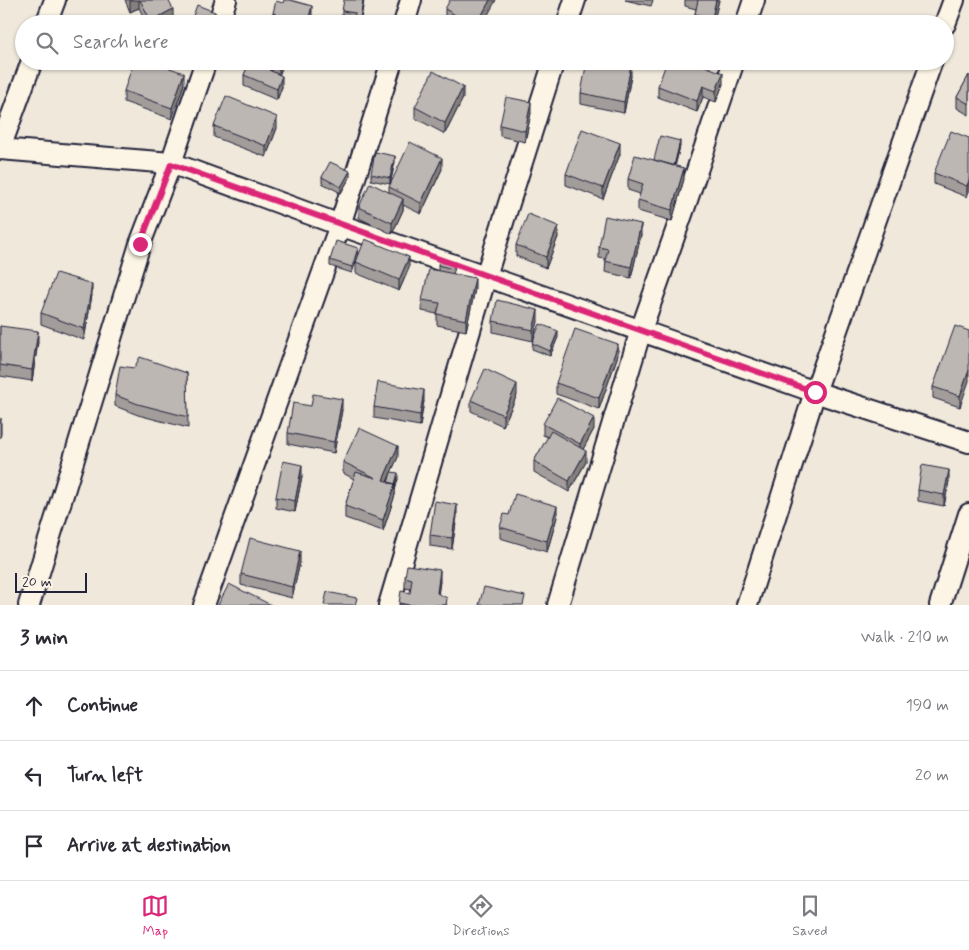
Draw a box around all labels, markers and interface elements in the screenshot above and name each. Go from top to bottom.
search box [15,15,954,70]
icon: search [33,29,61,57]
text: Search here [73,30,169,55]
route end [129,233,152,256]
route start [804,381,827,404]
scale bar [15,570,88,593]
text: 20 m [22,573,52,591]
text: 3 min [20,624,68,652]
text: Walk · 210 m [861,627,949,648]
icon: ahead [20,692,48,720]
text: Continue [67,693,138,718]
text: 190 m [906,695,949,716]
icon: left [20,762,48,790]
text: Turn left [67,763,143,788]
text: 20 m [915,765,949,786]
icon: arrive [20,832,48,860]
text: Arrive at destination [67,833,231,858]
tab: Map [141,892,169,940]
tab: Directions [452,892,510,940]
tab: Saved [792,892,828,940]

